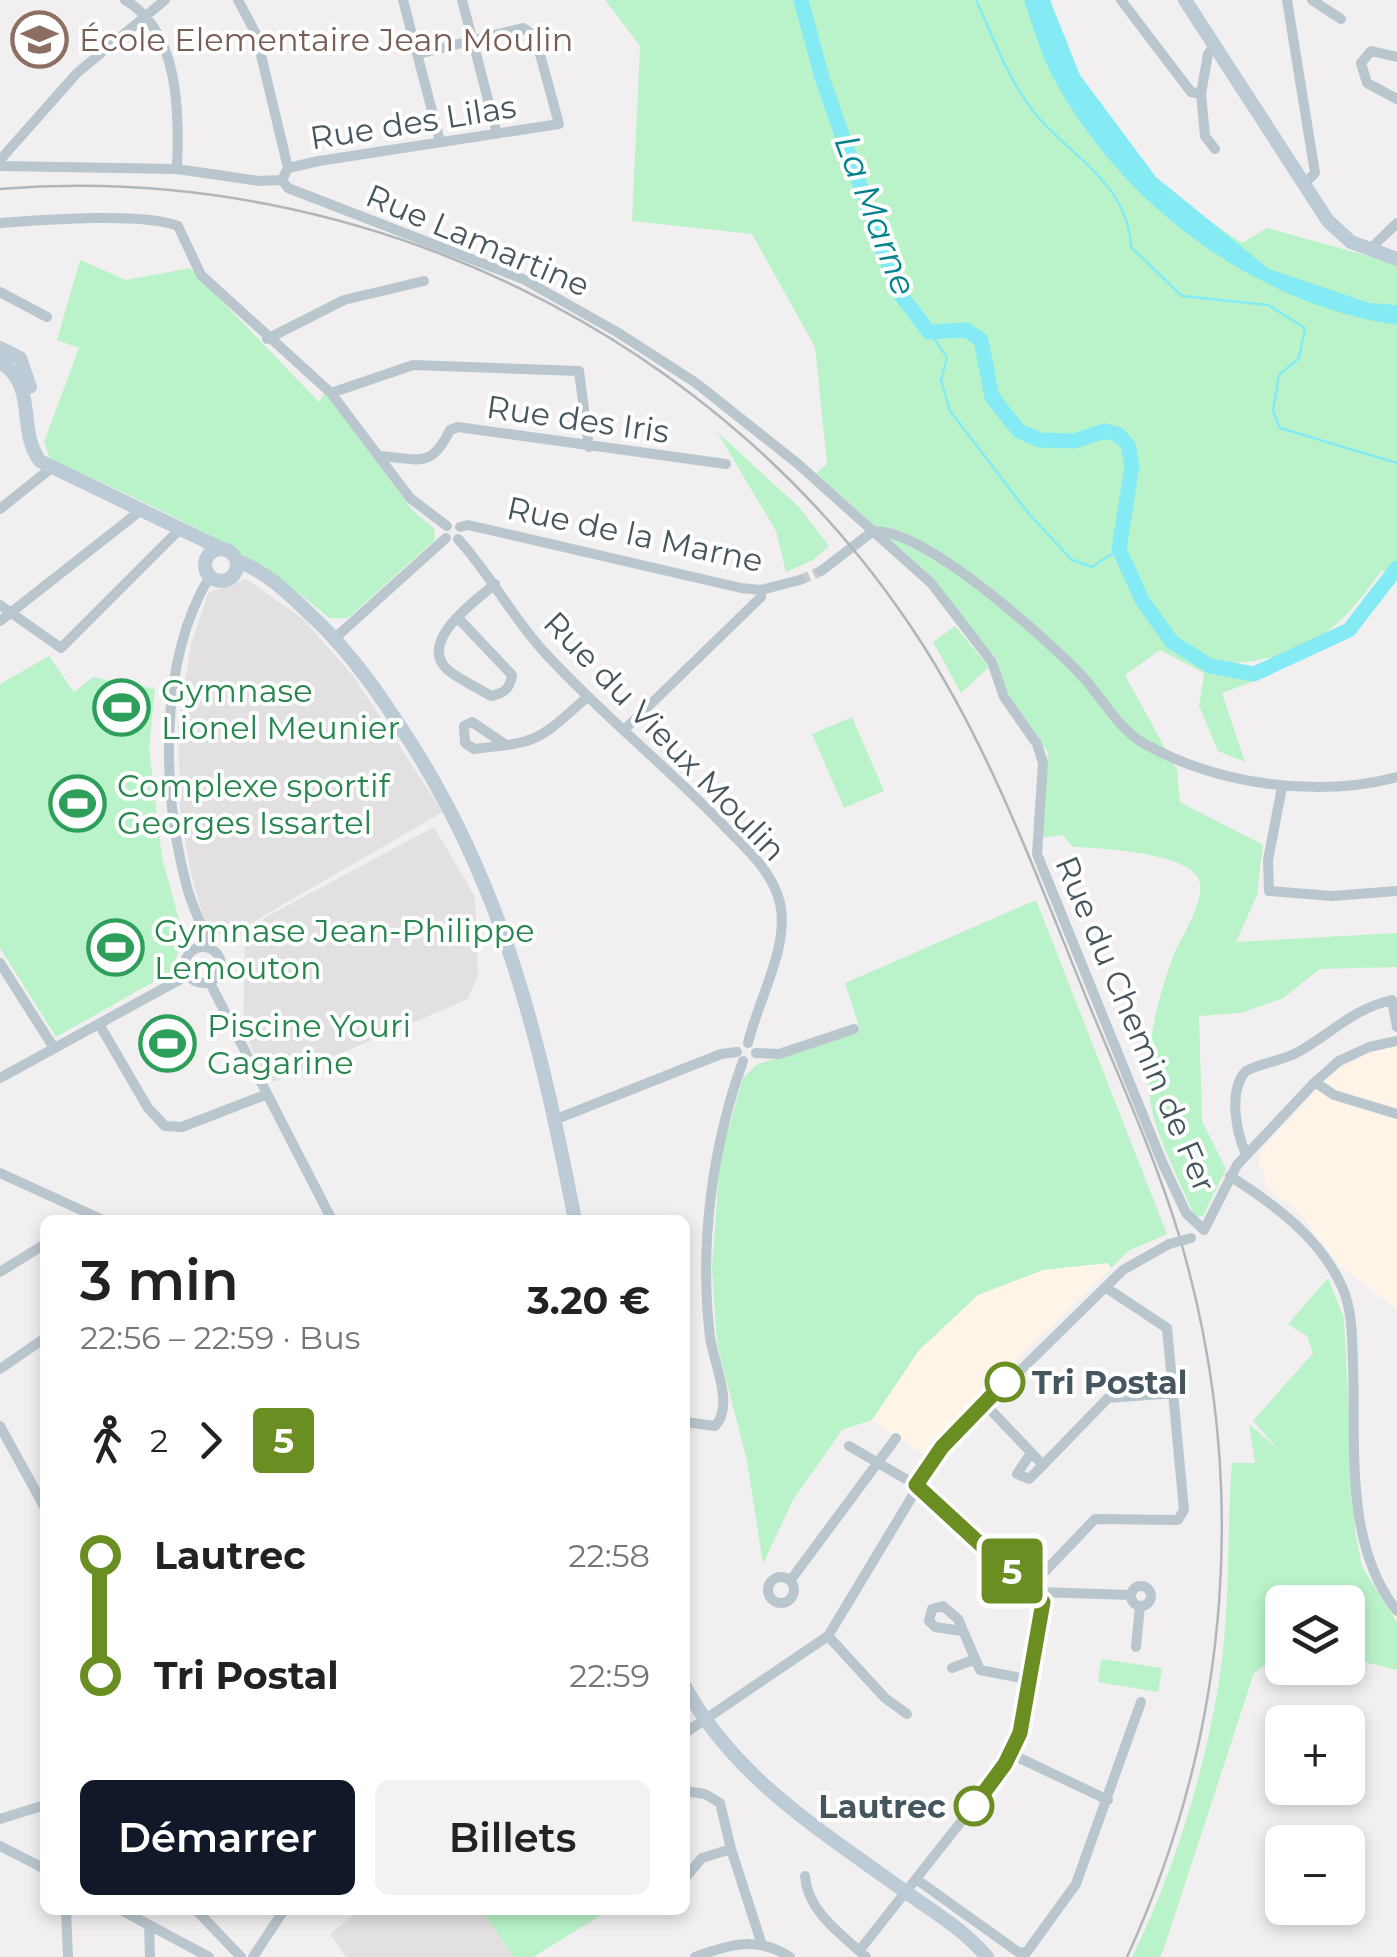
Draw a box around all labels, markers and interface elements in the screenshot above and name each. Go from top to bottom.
school or university icon: École Elementaire Jean Moulin [10,9,70,69]
place label: École Elementaire Jean Moulin [79,20,573,59]
street label: Rue des Lilas [307,86,519,158]
water label: La Marne [826,128,926,302]
street label: Rue Lamartine [360,175,596,305]
street label: Rue des Iris [484,387,672,451]
street label: Rue de la Marne [503,488,767,580]
street label: Rue du Vieux Moulin [536,603,794,869]
place label: Gymnase Lionel Meunier [161,671,400,747]
sports icon: Gymnase Lionel Meunier [92,678,152,738]
place label: Complexe sportif Georges Issartel [117,766,391,842]
sports icon: Complexe sportif Georges Issartel [48,773,108,833]
street label: Rue du Chemin de Fer [1047,850,1225,1198]
place label: Gymnase Jean-Philippe Lemouton [154,911,535,987]
sports icon: Gymnase Jean-Philippe Lemouton [85,918,145,978]
place label: Piscine Youri Gagarine [207,1006,411,1082]
sports icon: Piscine Youri Gagarine [138,1013,198,1073]
text: 3 min [80,1247,239,1314]
text: 3.20 € [527,1277,650,1324]
text: 22:56 – 22:59 · Bus [80,1318,360,1357]
marker: Tri Postal [986,1363,1024,1401]
place label: Tri Postal [1032,1363,1188,1402]
icon: walk [80,1413,135,1468]
icon: forward [183,1413,238,1468]
text: 5 [273,1419,294,1462]
text: 2 [150,1421,168,1460]
text: Lautrec [154,1532,306,1579]
text: 22:58 [568,1536,650,1575]
line badge: 5 [980,1538,1044,1604]
text: 5 [1002,1550,1022,1593]
map controls [1265,1585,1365,1925]
button: layers [1265,1585,1365,1685]
text: Tri Postal [154,1652,339,1699]
text: 22:59 [569,1656,650,1695]
button: + [1265,1705,1365,1805]
button: Démarrer [80,1780,355,1895]
button: Billets [375,1780,650,1895]
place label: Lautrec [818,1787,946,1826]
marker: Lautrec [955,1787,993,1825]
button: − [1265,1825,1365,1925]

